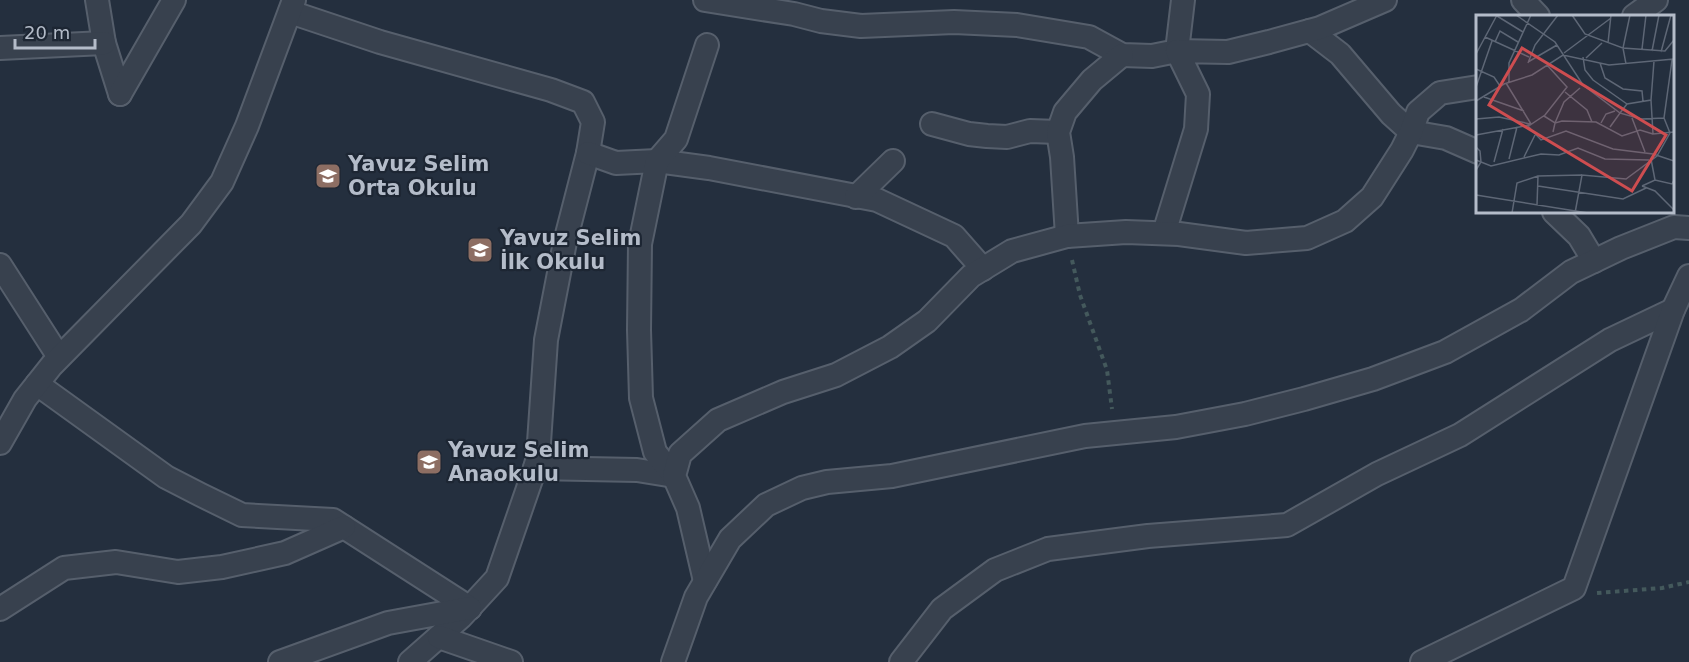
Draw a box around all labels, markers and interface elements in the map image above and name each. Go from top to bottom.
scale bar [15,12,94,50]
inset map [1476,15,1674,213]
text: 20 m [24,22,70,43]
place label: Yavuz Selim Orta Okulu [347,152,489,200]
school or university icon: Yavuz Selim Orta Okulu [313,161,343,191]
place label: Yavuz Selim İlk Okulu [499,226,641,274]
school or university icon: Yavuz Selim İlk Okulu [465,235,495,265]
place label: Yavuz Selim Anaokulu [447,438,589,486]
school or university icon: Yavuz Selim Anaokulu [414,447,444,477]

